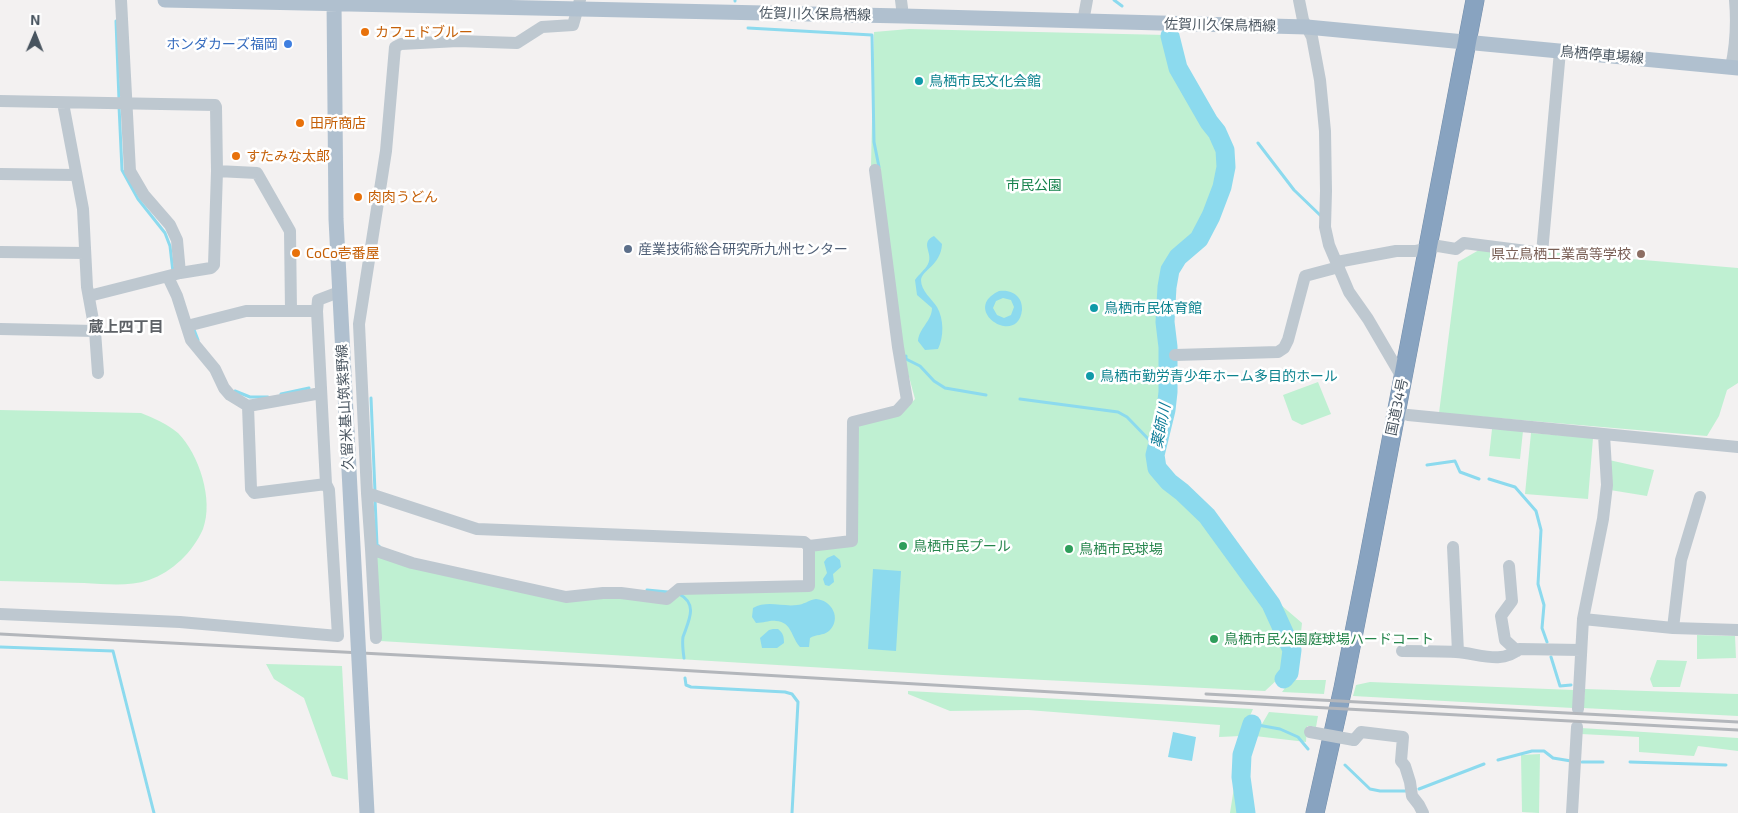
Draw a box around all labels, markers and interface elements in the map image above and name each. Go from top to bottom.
street label: 佐賀川久保鳥栖線 [759,5,871,23]
north arrow [10,10,60,60]
text: N [30,11,40,28]
street label: 佐賀川久保鳥栖線 [1164,16,1276,34]
place label: カフェドブルー [375,24,473,40]
marker: カフェドブルー [359,26,371,38]
place label: ホンダカーズ福岡 [166,36,278,52]
marker: ホンダカーズ福岡 [282,38,294,50]
street label: 鳥栖停車場線 [1559,43,1645,67]
place label: 鳥栖市民文化会館 [929,73,1041,89]
marker: 鳥栖市民文化会館 [913,75,925,87]
place label: 田所商店 [310,115,366,131]
marker: 田所商店 [294,117,306,129]
place label: すたみな太郎 [246,148,330,164]
marker: すたみな太郎 [230,150,242,162]
park label: 市民公園 [1006,177,1062,193]
place label: 肉肉うどん [368,189,438,205]
marker: 肉肉うどん [352,191,364,203]
place label: 産業技術総合研究所九州センター [638,241,848,257]
marker: 産業技術総合研究所九州センター [622,243,634,255]
place label: CoCo壱番屋 [306,245,380,261]
place label: 県立鳥栖工業高等学校 [1491,246,1631,262]
marker: CoCo壱番屋 [290,247,302,259]
marker: 県立鳥栖工業高等学校 [1635,248,1647,260]
place label: 鳥栖市民体育館 [1104,300,1202,316]
marker: 鳥栖市民体育館 [1088,302,1100,314]
district label: 蔵上四丁目 [89,318,163,336]
street label: 久留米基山筑紫野線 [333,344,357,470]
place label: 鳥栖市勤労青少年ホーム多目的ホール [1100,368,1338,384]
marker: 鳥栖市勤労青少年ホーム多目的ホール [1084,370,1096,382]
street label: 国道34号 [1383,377,1411,437]
water label: 薬師川 [1148,402,1174,450]
place label: 鳥栖市民プール [913,538,1011,554]
marker: 鳥栖市民プール [897,540,909,552]
place label: 鳥栖市民球場 [1079,541,1163,557]
marker: 鳥栖市民球場 [1063,543,1075,555]
place label: 鳥栖市民公園庭球場ハードコート [1224,631,1434,647]
marker: 鳥栖市民公園庭球場ハードコート [1208,633,1220,645]

